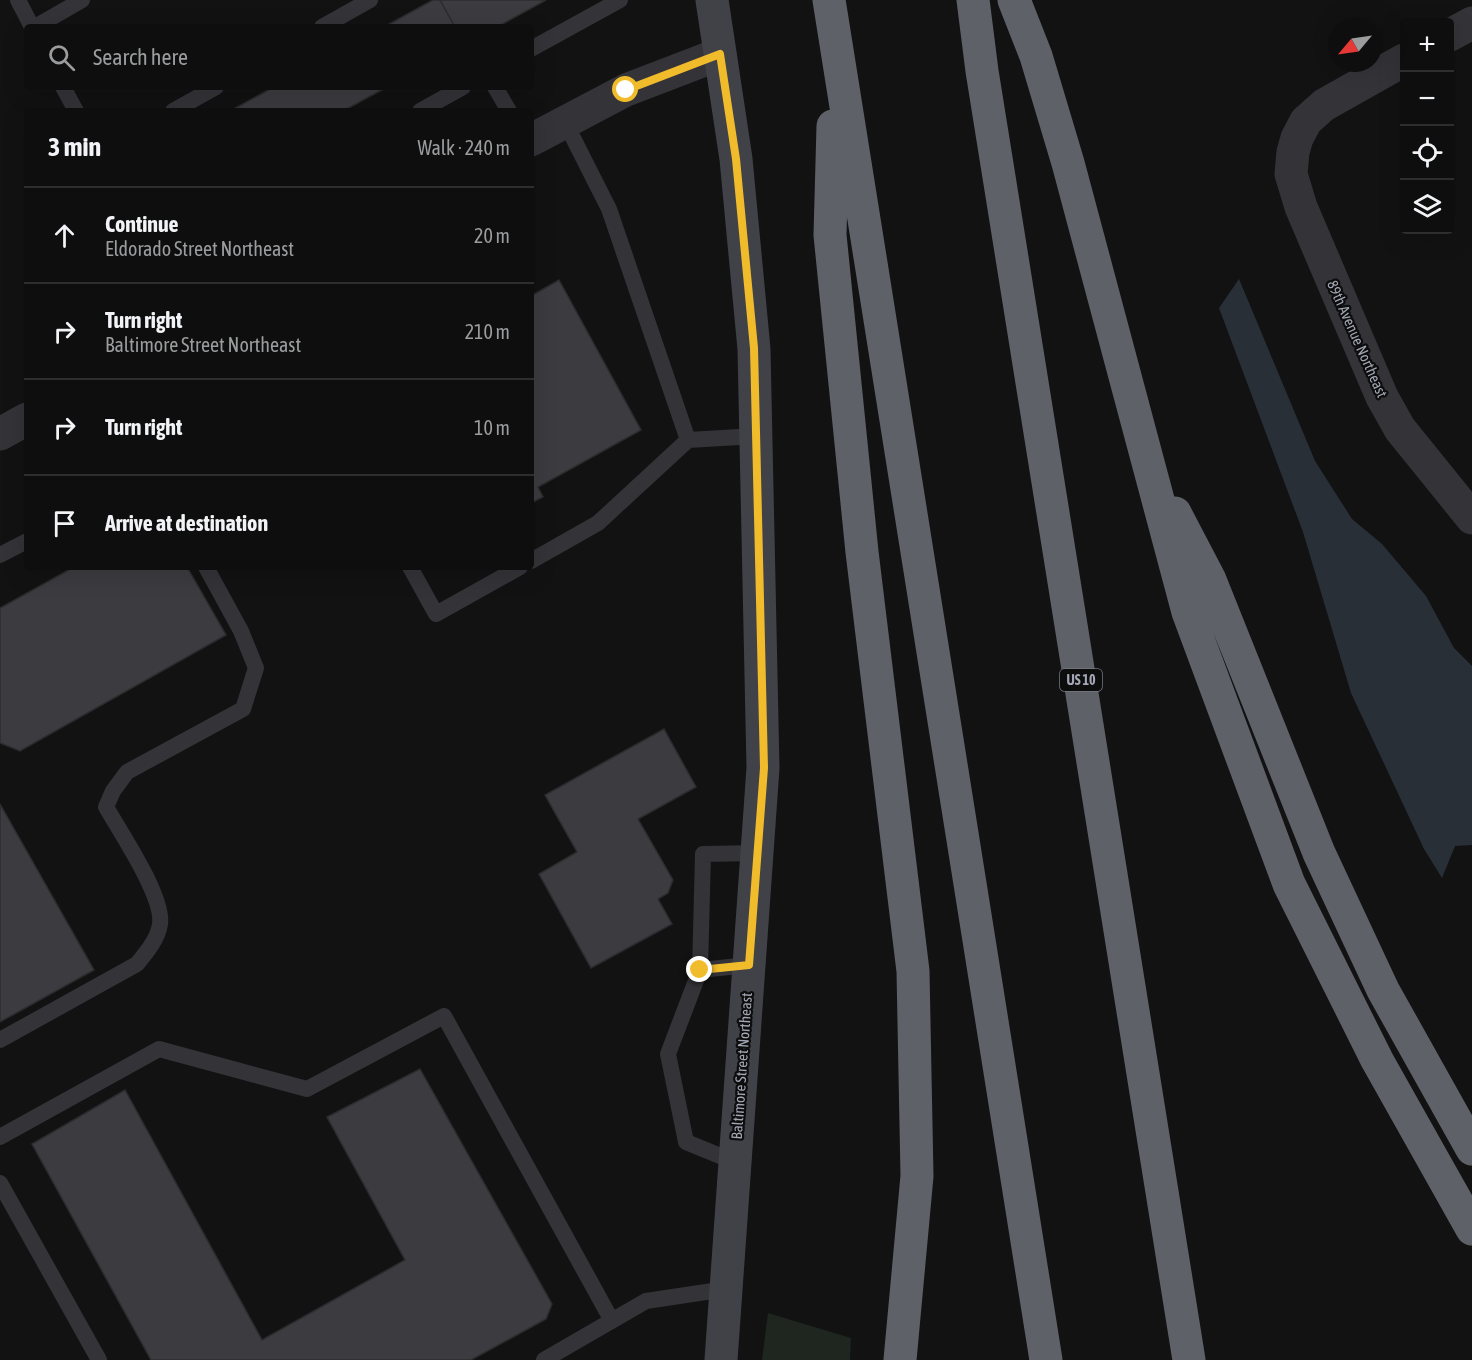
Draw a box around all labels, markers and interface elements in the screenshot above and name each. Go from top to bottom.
north arrow [1328,18,1382,72]
map controls [1400,18,1454,234]
button: + [1400,18,1454,72]
search box [24,24,534,90]
icon: search [45,41,78,74]
text: Search here [93,44,188,70]
button: − [1400,72,1454,126]
route start [612,76,638,102]
button: locate [1400,126,1454,180]
text: 3 min [48,132,101,162]
text: Walk · 240 m [418,136,510,159]
button: layers [1400,180,1454,234]
text: Continue [105,211,179,237]
icon: ahead [48,219,81,252]
text: 20 m [474,224,510,247]
text: Eldorado Street Northeast [105,237,294,260]
street label: 89th Avenue Northeast [1324,278,1391,400]
text: Turn right [105,307,182,333]
icon: right [48,315,81,348]
text: 210 m [465,320,510,343]
text: Baltimore Street Northeast [105,333,301,356]
icon: right [48,411,81,444]
text: Turn right [105,414,182,440]
text: 10 m [474,416,510,439]
icon: arrive [48,507,81,540]
text: Arrive at destination [105,510,268,536]
road number: US 10 [1060,669,1102,691]
route end [686,956,712,982]
street label: Baltimore Street Northeast [728,992,755,1140]

